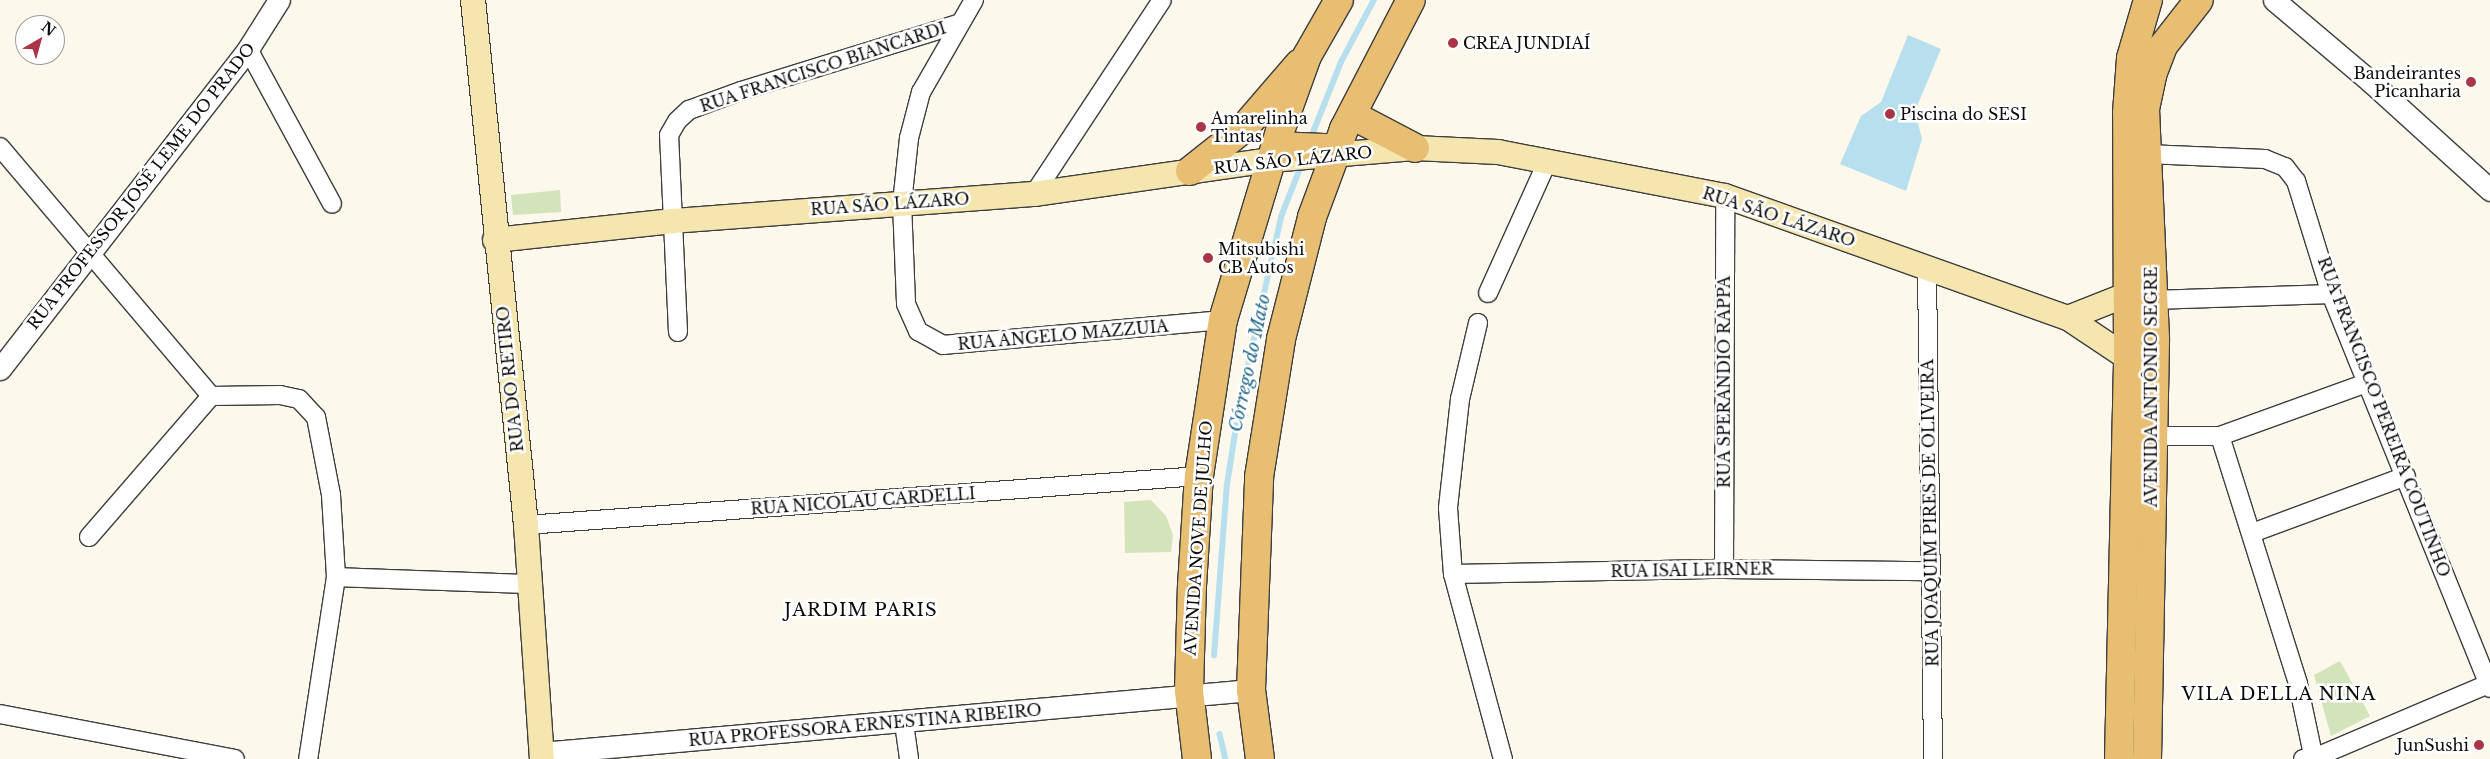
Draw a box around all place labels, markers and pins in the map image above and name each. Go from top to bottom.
place label: CREA JUNDIAÍ [1463,33,1591,53]
marker: CREA JUNDIAÍ [1447,37,1459,49]
place label: Bandeirantes Picanharia [2353,63,2461,101]
marker: Bandeirantes Picanharia [2465,76,2477,88]
place label: Piscina do SESI [1900,104,2027,124]
place label: Amarelinha Tintas [1211,108,1308,146]
marker: Piscina do SESI [1884,108,1896,120]
marker: Amarelinha Tintas [1195,121,1207,133]
place label: Mitsubishi CB Autos [1218,239,1305,277]
marker: Mitsubishi CB Autos [1202,252,1214,264]
place label: JunSushi [2397,735,2469,755]
marker: JunSushi [2473,739,2485,751]

